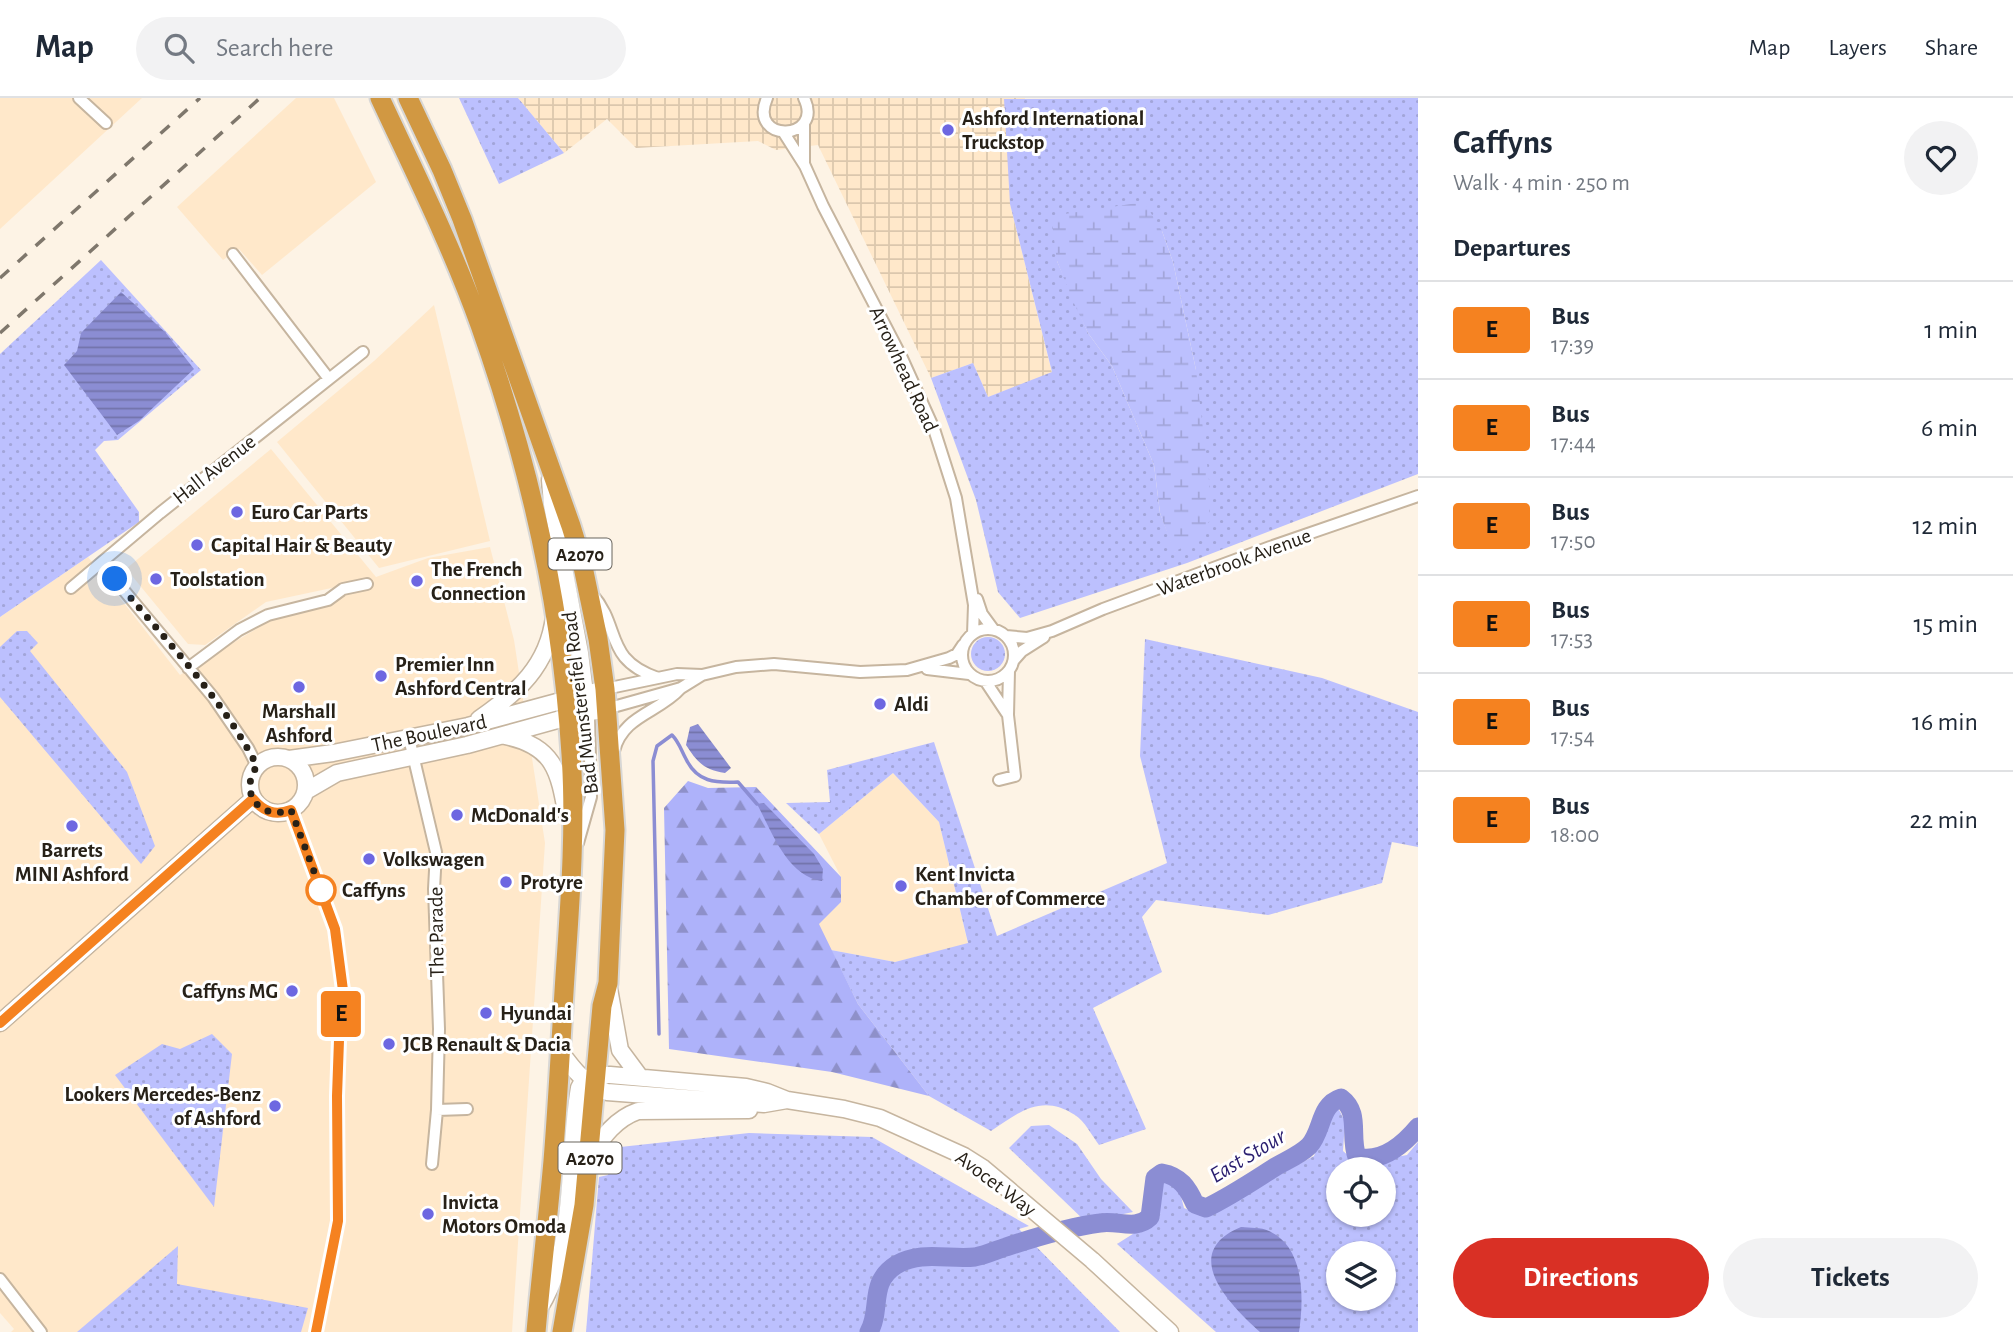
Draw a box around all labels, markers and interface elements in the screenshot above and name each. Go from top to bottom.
search box [136,17,626,80]
icon: search [160,29,198,67]
text: Map [35,31,94,64]
text: Search here [216,35,334,61]
text: Map [1748,36,1790,60]
text: Layers [1828,36,1887,60]
text: Share [1925,36,1978,60]
place label: Ashford International Truckstop [962,108,1144,153]
button: heart [1904,121,1978,195]
marker: Ashford International Truckstop [940,122,956,138]
text: Caffyns [1453,127,1553,160]
text: Walk · 4 min · 250 m [1453,172,1630,195]
text: Departures [1453,235,1571,261]
street label: Arrowhead Road [865,303,942,435]
text: Bus [1551,303,1590,329]
text: 1 min [1924,317,1978,343]
text: E [1485,318,1498,342]
text: 17:39 [1551,334,1594,357]
text: Bus [1551,401,1590,427]
text: 6 min [1921,415,1978,441]
text: E [1485,416,1498,440]
street label: Hall Avenue [169,431,260,508]
text: 17:44 [1551,432,1596,455]
text: Bus [1551,499,1590,525]
place label: Euro Car Parts [251,502,368,523]
marker: Euro Car Parts [229,504,245,520]
text: 12 min [1912,513,1978,539]
text: E [1485,514,1498,538]
street label: Waterbrook Avenue [1154,525,1314,600]
text: 17:50 [1551,530,1596,553]
place label: Capital Hair & Beauty [211,535,393,556]
marker: Capital Hair & Beauty [189,537,205,553]
road number: A2070 [548,538,612,569]
place label: The French Connection [431,559,526,604]
your location [97,561,132,596]
place label: Toolstation [170,569,265,590]
marker: Toolstation [148,571,164,587]
marker: The French Connection [409,573,425,589]
text: Bus [1551,597,1590,623]
street label: Bad Munstereifel Road [559,610,602,796]
text: 15 min [1913,611,1978,637]
text: E [1485,612,1498,636]
text: 17:53 [1551,628,1593,651]
place label: Premier Inn Ashford Central [395,654,526,699]
marker: Premier Inn Ashford Central [373,668,389,684]
marker: Marshall Ashford [291,679,307,695]
place label: Aldi [894,694,929,715]
text: Bus [1551,695,1590,721]
marker: Aldi [872,696,888,712]
place label: Marshall Ashford [262,701,336,746]
text: 16 min [1912,709,1978,735]
text: E [1485,710,1498,734]
street label: The Boulevard [370,711,489,756]
text: 17:54 [1551,726,1594,749]
text: Bus [1551,793,1590,819]
place label: McDonald's [471,805,569,826]
marker: McDonald's [449,807,465,823]
text: 22 min [1910,807,1978,833]
text: E [1485,808,1498,832]
marker: Barrets MINI Ashford [64,818,80,834]
text: 18:00 [1551,824,1599,847]
place label: Barrets MINI Ashford [15,840,129,885]
place label: Volkswagen [383,849,485,870]
marker: Volkswagen [361,851,377,867]
place label: Kent Invicta Chamber of Commerce [915,864,1105,909]
place label: Protyre [520,872,583,893]
marker: Protyre [498,874,514,890]
marker: Caffyns [306,875,336,905]
marker: Kent Invicta Chamber of Commerce [893,878,909,894]
place label: Caffyns [342,880,405,901]
street label: The Parade [425,886,448,978]
place label: Caffyns MG [182,981,278,1002]
marker: Caffyns MG [284,983,300,999]
line badge: E [318,991,364,1037]
text: E [335,1002,347,1026]
place label: Hyundai [500,1003,572,1024]
marker: Hyundai [478,1005,494,1021]
place label: JCB Renault & Dacia [403,1034,571,1055]
marker: JCB Renault & Dacia [381,1036,397,1052]
place label: Lookers Mercedes-Benz of Ashford [64,1084,261,1129]
marker: Lookers Mercedes-Benz of Ashford [267,1098,283,1114]
water label: East Stour [1206,1125,1290,1188]
road number: A2070 [558,1142,622,1174]
street label: Avocet Way [952,1147,1040,1220]
map controls [1326,1157,1396,1311]
button: locate [1326,1157,1396,1227]
place label: Invicta Motors Omoda [442,1192,566,1237]
marker: Invicta Motors Omoda [420,1206,436,1222]
button: Directions [1453,1238,1709,1318]
button: Tickets [1723,1238,1978,1318]
button: layers [1326,1241,1396,1311]

